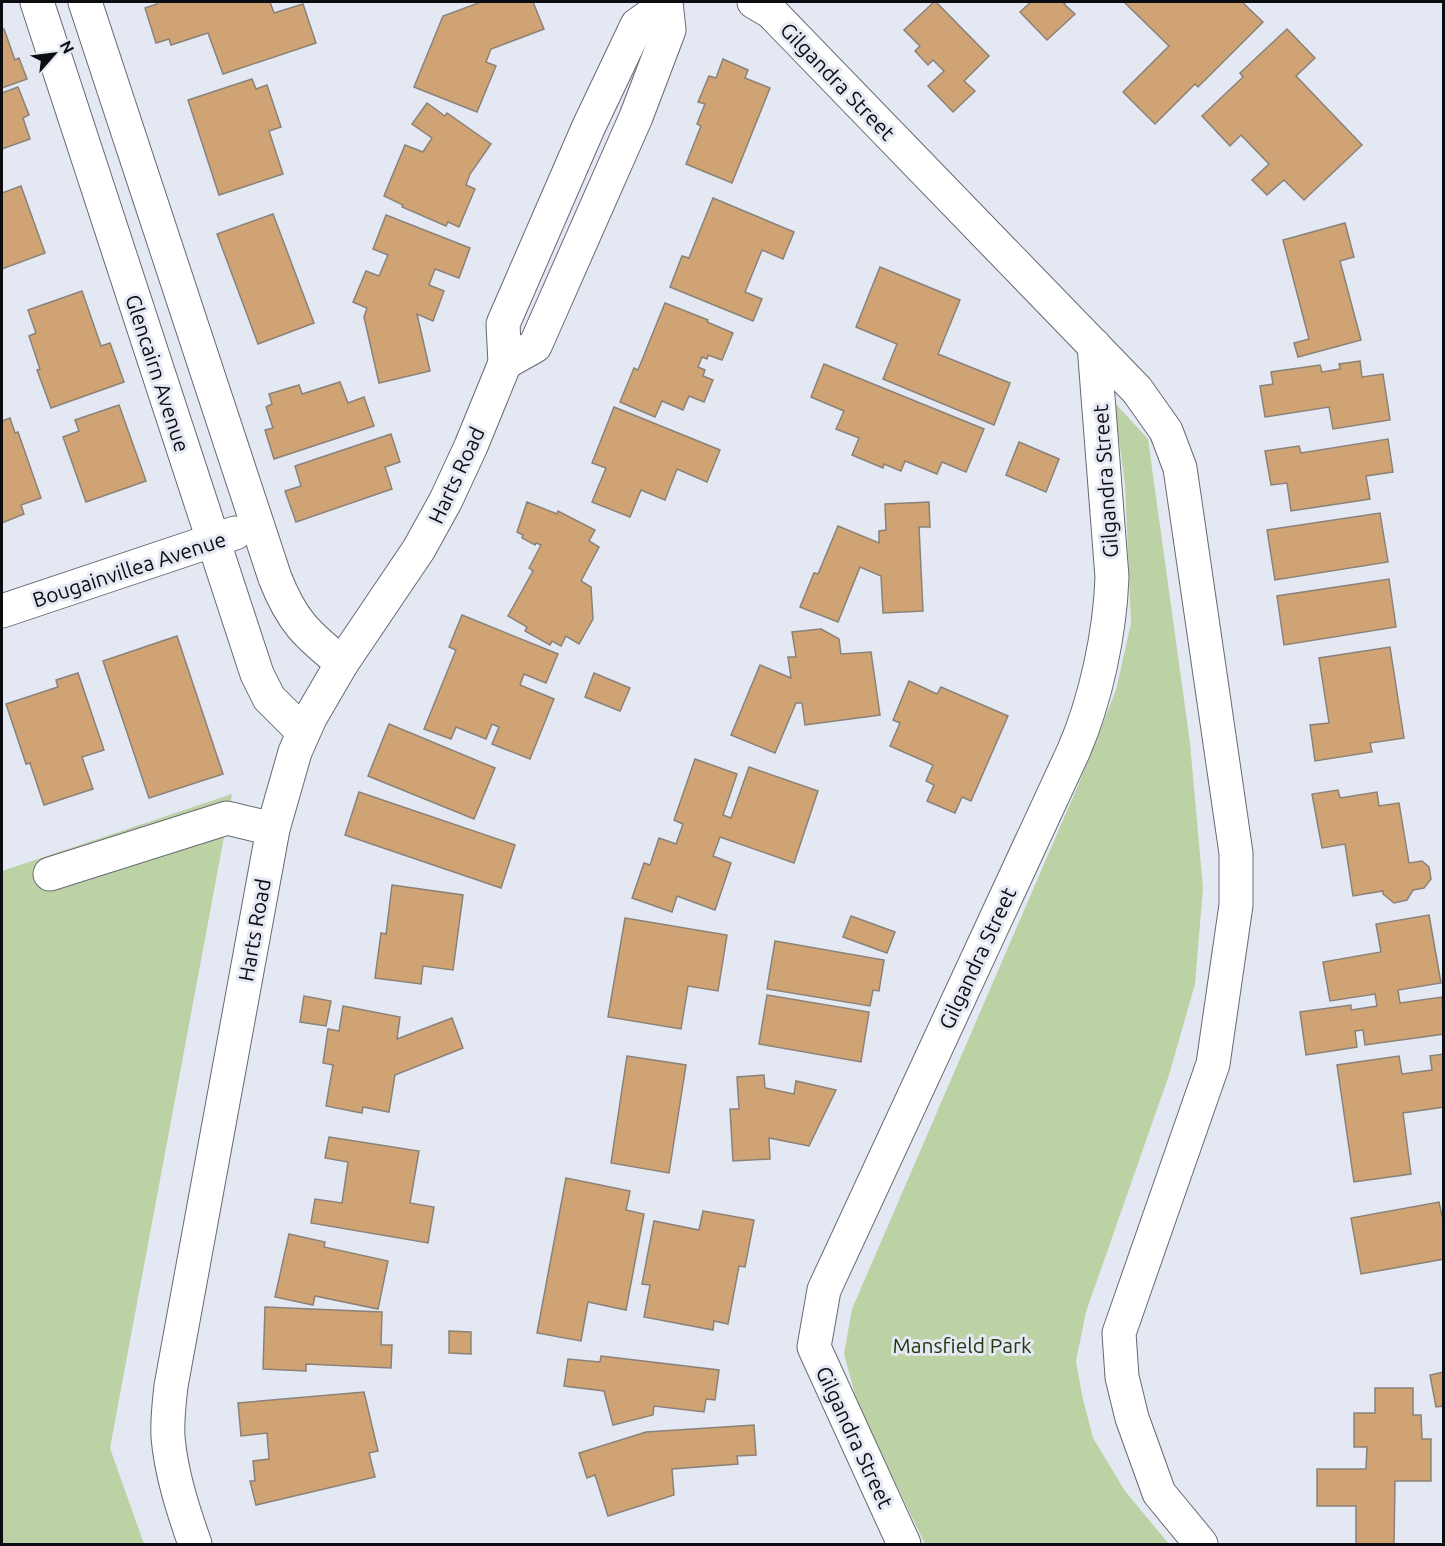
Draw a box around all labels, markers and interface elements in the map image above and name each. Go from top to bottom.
street label: Gilgandra Street [776,17,900,145]
north arrow [24,24,84,84]
text: N [56,37,78,56]
street label: Glencairn Avenue [121,291,195,455]
street label: Gilgandra Street [1088,403,1122,559]
street label: Harts Road [423,423,489,527]
street label: Bougainvillea Avenue [29,526,229,612]
street label: Harts Road [233,877,275,983]
street label: Gilgandra Street [934,883,1020,1033]
park label: Mansfield Park [892,1333,1032,1357]
street label: Gilgandra Street [812,1362,898,1512]

